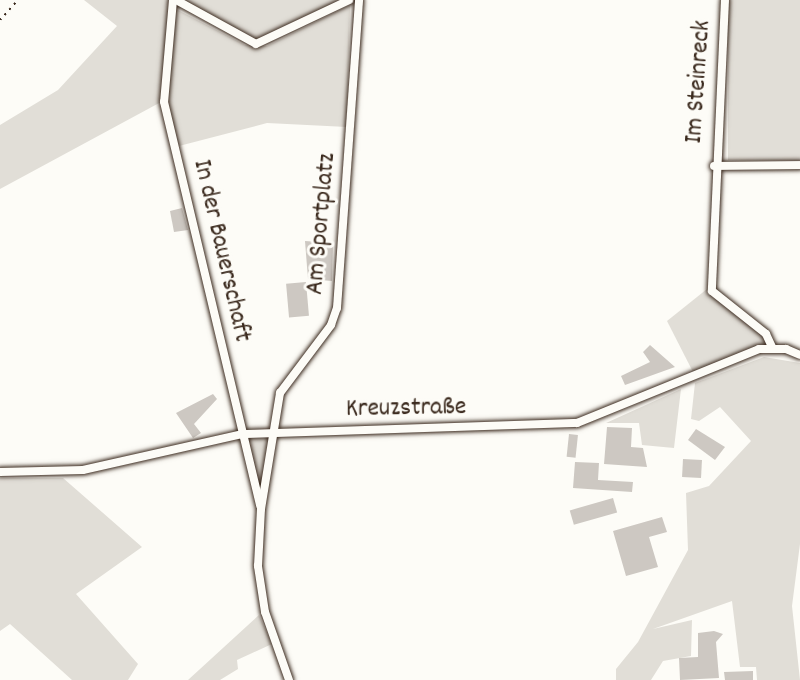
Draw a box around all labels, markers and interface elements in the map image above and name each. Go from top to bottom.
street label: Im Steinreck [679,19,719,145]
street label: Am Sportplatz [300,152,344,296]
street label: In der Bauerschaft [185,157,257,345]
street label: Kreuzstraße [346,392,466,426]

